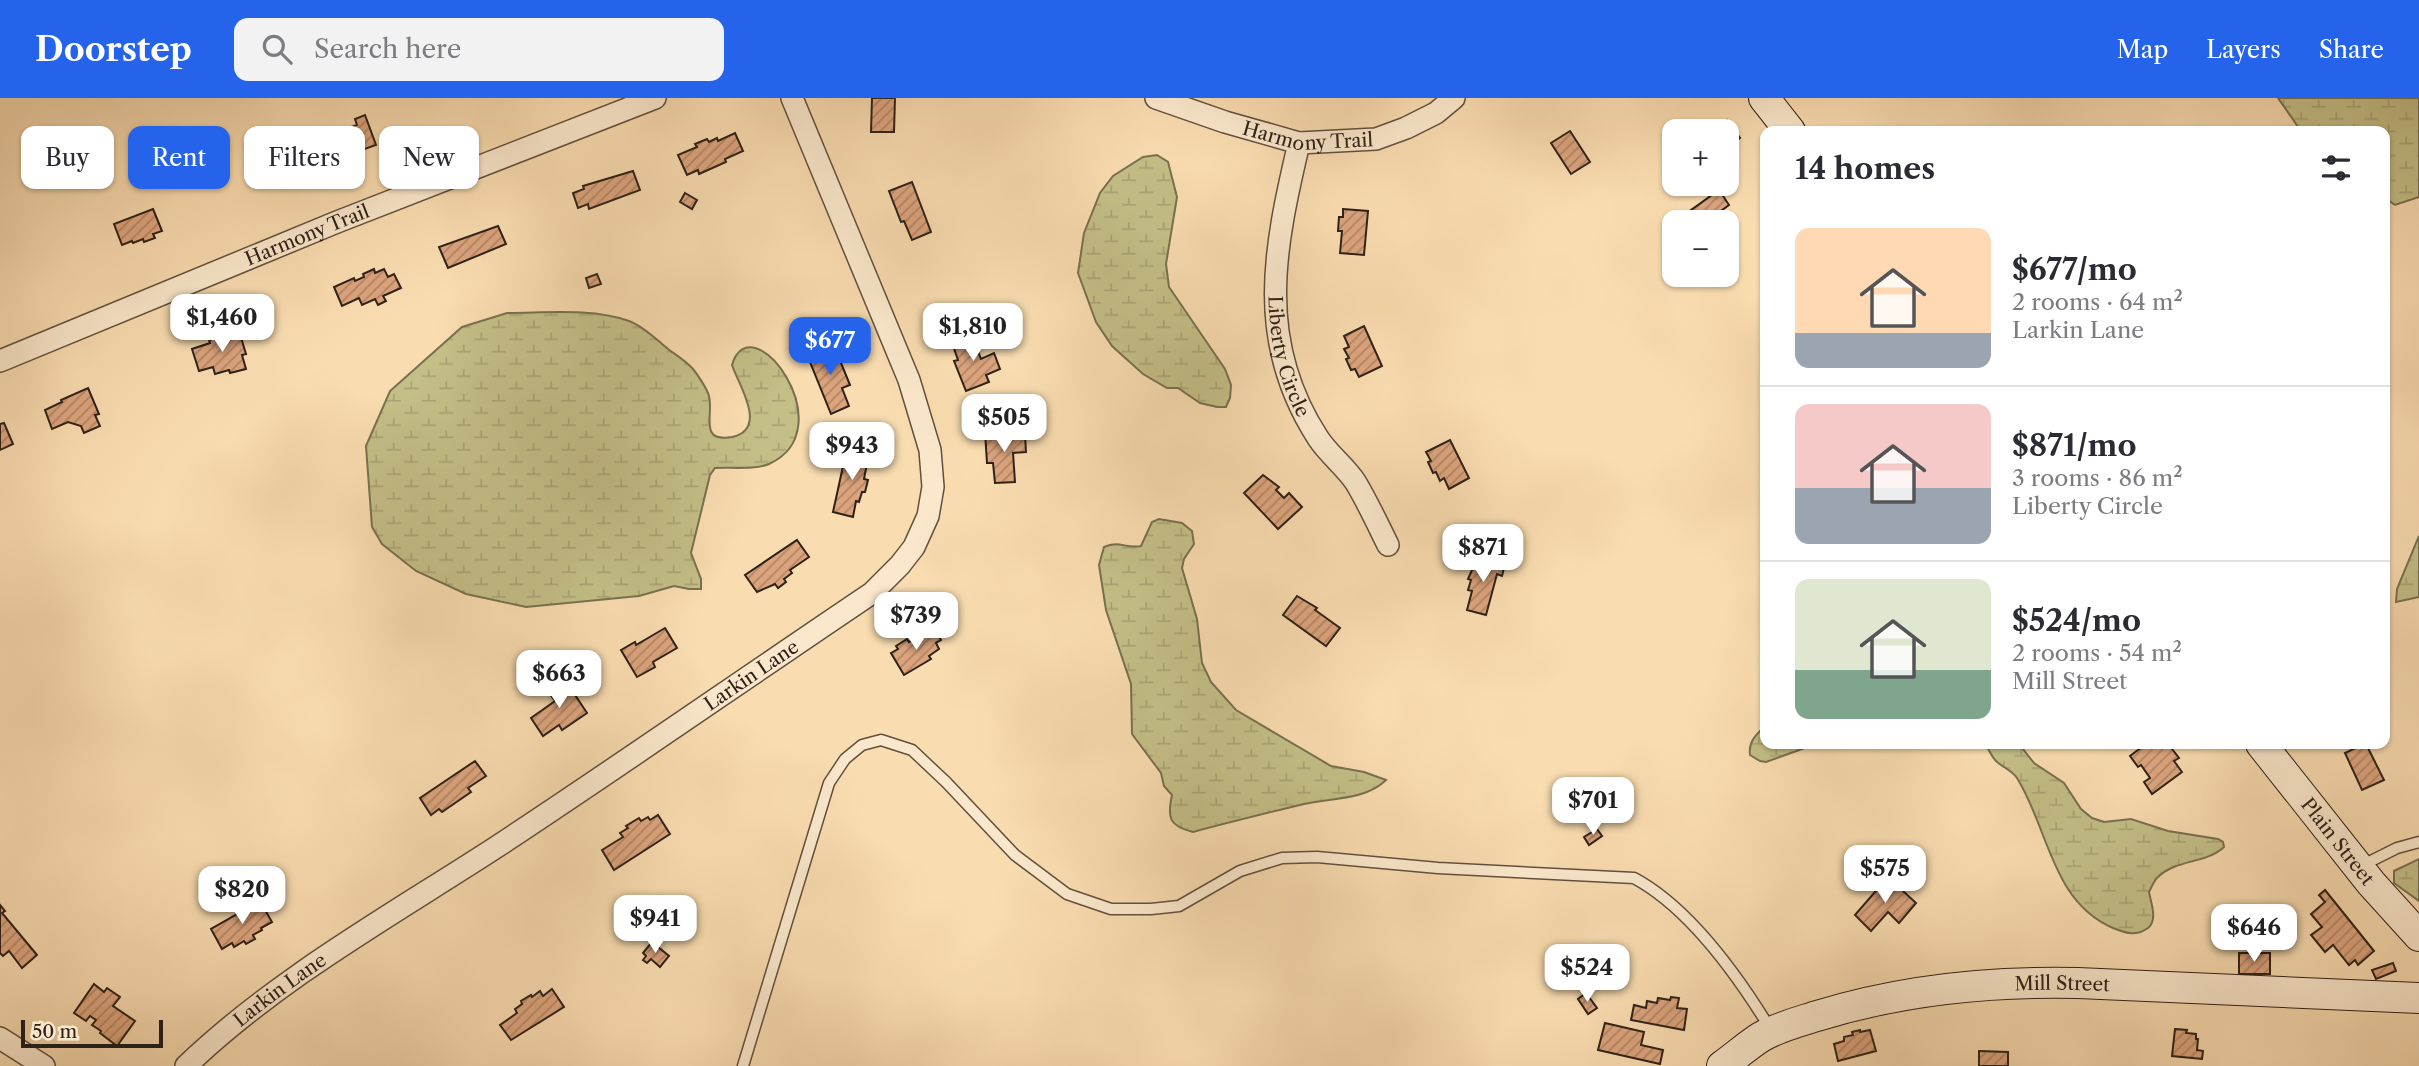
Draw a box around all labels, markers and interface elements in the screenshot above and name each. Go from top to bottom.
search box [234,18,724,81]
text: Doorstep [35,29,192,70]
icon: search [258,30,296,68]
text: Search here [314,33,461,65]
text: Map [2117,35,2168,64]
text: Layers [2206,35,2281,64]
text: Share [2319,35,2384,64]
street label: Harmony Trail [1240,116,1374,156]
map controls [1662,119,1739,287]
button: + [1662,119,1739,196]
chip: Buy [21,126,114,189]
chip: Rent [128,126,230,189]
chip: Filters [244,126,365,189]
chip: New [379,126,479,189]
icon: filters [2317,149,2355,187]
text: 14 homes [1795,150,1935,187]
street label: Harmony Trail [242,199,373,270]
button: − [1662,210,1739,287]
text: $677/mo [2012,251,2137,288]
icon: home [1851,256,1935,340]
text: 2 rooms · 64 m² [2012,288,2183,316]
pin: $1,460 [165,294,279,354]
street label: Liberty Circle [1264,295,1315,421]
text: $1,460 [186,303,258,331]
pin: $1,810 [916,303,1030,363]
text: $1,810 [939,312,1007,340]
text: Larkin Lane [2012,316,2144,344]
pin: $677 [789,317,871,377]
text: $677 [805,326,855,354]
pin: $505 [963,394,1045,454]
text: $505 [978,403,1030,431]
pin: $943 [811,422,893,482]
text: $871/mo [2012,427,2137,464]
text: $943 [825,431,879,459]
icon: home [1851,432,1935,516]
text: 3 rooms · 86 m² [2012,464,2183,492]
text: Liberty Circle [2012,492,2163,520]
pin: $871 [1442,524,1524,584]
text: $871 [1458,533,1508,561]
pin: $739 [875,592,957,652]
text: $739 [890,601,942,629]
text: $524/mo [2012,602,2141,639]
icon: home [1851,607,1935,691]
street label: Larkin Lane [700,635,803,715]
text: 2 rooms · 54 m² [2012,639,2182,667]
pin: $663 [518,650,600,710]
text: $663 [532,659,586,687]
text: Mill Street [2012,667,2127,695]
pin: $701 [1552,778,1634,837]
text: $701 [1568,786,1618,814]
street label: Plain Street [2296,793,2380,890]
pin: $575 [1844,846,1926,905]
text: $575 [1860,854,1910,882]
pin: $820 [201,866,283,926]
text: $820 [214,875,270,903]
pin: $941 [614,896,696,955]
text: $941 [630,904,680,932]
pin: $646 [2213,904,2295,964]
text: $646 [2227,913,2281,941]
pin: $524 [1546,944,1628,1004]
street label: Larkin Lane [229,948,330,1031]
text: $524 [1561,953,1613,981]
street label: Mill Street [2014,971,2111,996]
scale bar [21,1017,163,1049]
text: 50 m [32,1020,77,1043]

